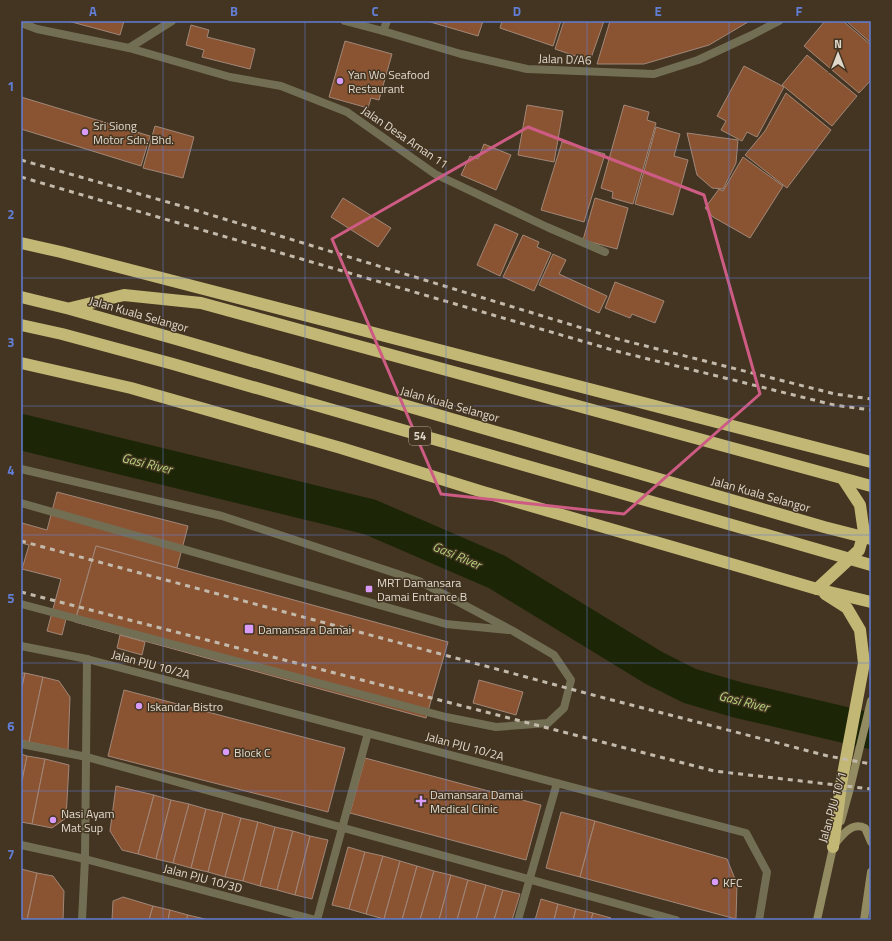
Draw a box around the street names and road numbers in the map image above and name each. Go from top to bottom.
street label: Jalan D/A6 [538,49,592,69]
street label: Jalan Desa Aman 11 [358,101,452,173]
street label: Jalan Kuala Selangor [87,291,191,337]
street label: Jalan Kuala Selangor [398,381,502,427]
road number: 54 [409,427,431,445]
street label: Jalan Kuala Selangor [709,471,813,517]
street label: Jalan PJU 10/2A [110,644,192,684]
street label: Jalan PJU 10/2A [424,726,506,766]
street label: Jalan PJU 10/1 [813,769,851,845]
street label: Jalan PJU 10/3D [161,858,245,898]

